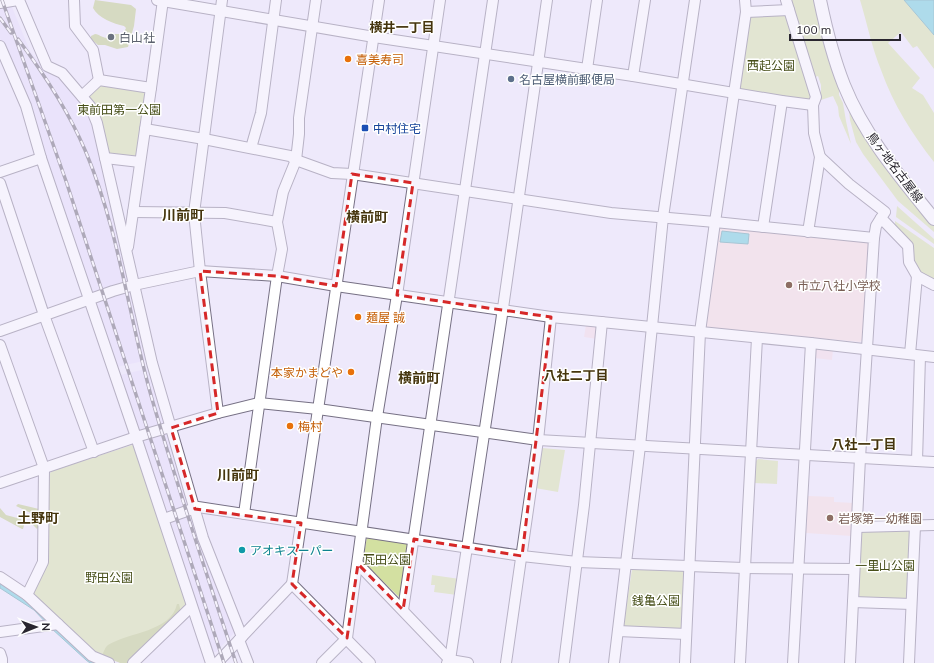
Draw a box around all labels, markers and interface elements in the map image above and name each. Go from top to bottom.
scale bar [790,16,900,42]
district label: 横井一丁目 [369,19,435,35]
text: 100 m [796,22,831,37]
place label: 白山社 [119,30,155,45]
marker: 白山社 [106,32,116,42]
place label: 喜美寿司 [356,52,404,67]
marker: 喜美寿司 [343,54,353,64]
park label: 西起公園 [747,58,795,73]
place label: 名古屋横前郵便局 [519,72,615,87]
marker: 名古屋横前郵便局 [506,74,516,84]
park label: 東前田第一公園 [77,102,161,117]
place label: 中村住宅 [373,121,421,136]
marker: 中村住宅 [360,123,370,133]
street label: 鳥ヶ地名古屋線 [864,129,926,205]
district label: 川前町 [162,206,204,224]
district label: 横前町 [346,208,388,226]
place label: 市立八社小学校 [797,278,881,293]
marker: 市立八社小学校 [784,280,794,290]
place label: 麺屋 誠 [366,310,405,325]
marker: 麺屋 誠 [353,312,363,322]
place label: 本家かまどや [271,365,343,380]
marker: 本家かまどや [346,367,356,377]
district label: 八社二丁目 [543,367,609,383]
district label: 横前町 [398,369,440,387]
place label: 梅村 [298,419,323,434]
marker: 梅村 [285,421,295,431]
district label: 八社一丁目 [831,436,897,452]
district label: 川前町 [217,466,259,484]
district label: 土野町 [17,509,59,527]
place label: 岩塚第一幼稚園 [838,511,922,526]
marker: 岩塚第一幼稚園 [825,513,835,523]
place label: アオキスーパー [250,543,334,558]
marker: アオキスーパー [237,545,247,555]
park label: 瓦田公園 [363,552,411,567]
park label: 一里山公園 [855,558,915,573]
park label: 野田公園 [85,570,133,585]
park label: 銭亀公園 [632,593,680,608]
north arrow [16,607,56,647]
text: N [39,623,53,631]

